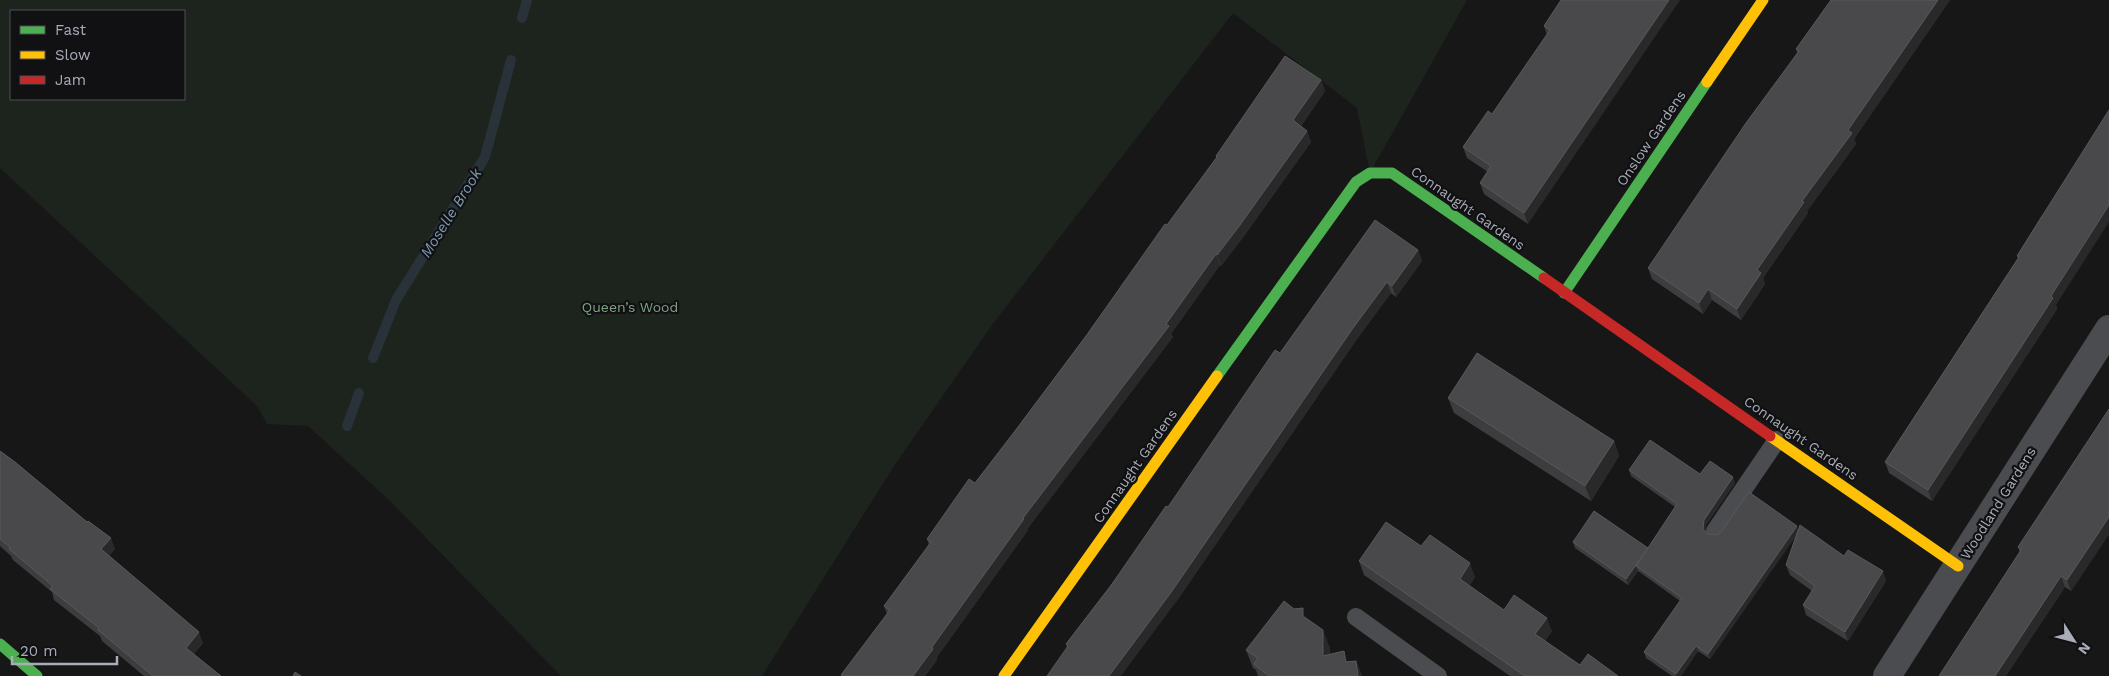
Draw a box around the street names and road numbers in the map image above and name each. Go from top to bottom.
street label: Onslow Gardens [1613,87,1689,189]
street label: Connaught Gardens [1408,163,1528,253]
street label: Connaught Gardens [1741,393,1861,483]
street label: Connaught Gardens [1090,406,1180,526]
street label: Woodland Gardens [1957,444,2039,562]

